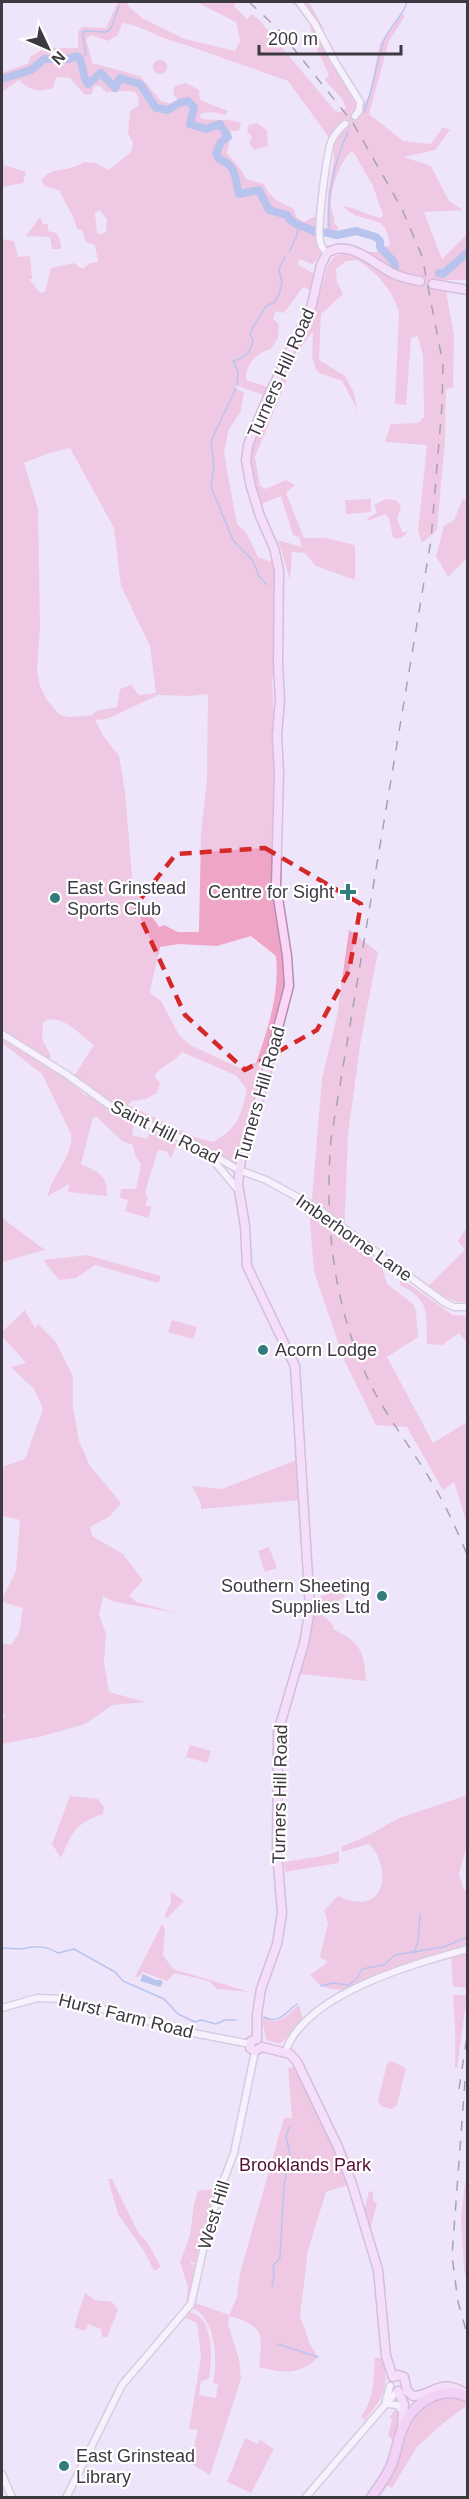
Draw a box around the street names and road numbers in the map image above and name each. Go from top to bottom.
street label: Turners Hill Road [244,305,318,441]
street label: Turners Hill Road [231,1024,289,1164]
street label: Saint Hill Road [107,1096,223,1168]
street label: Imberhorne Lane [292,1190,416,1286]
street label: Turners Hill Road [269,1724,291,1864]
street label: Hurst Farm Road [57,1990,195,2042]
street label: West Hill [194,2178,234,2252]

